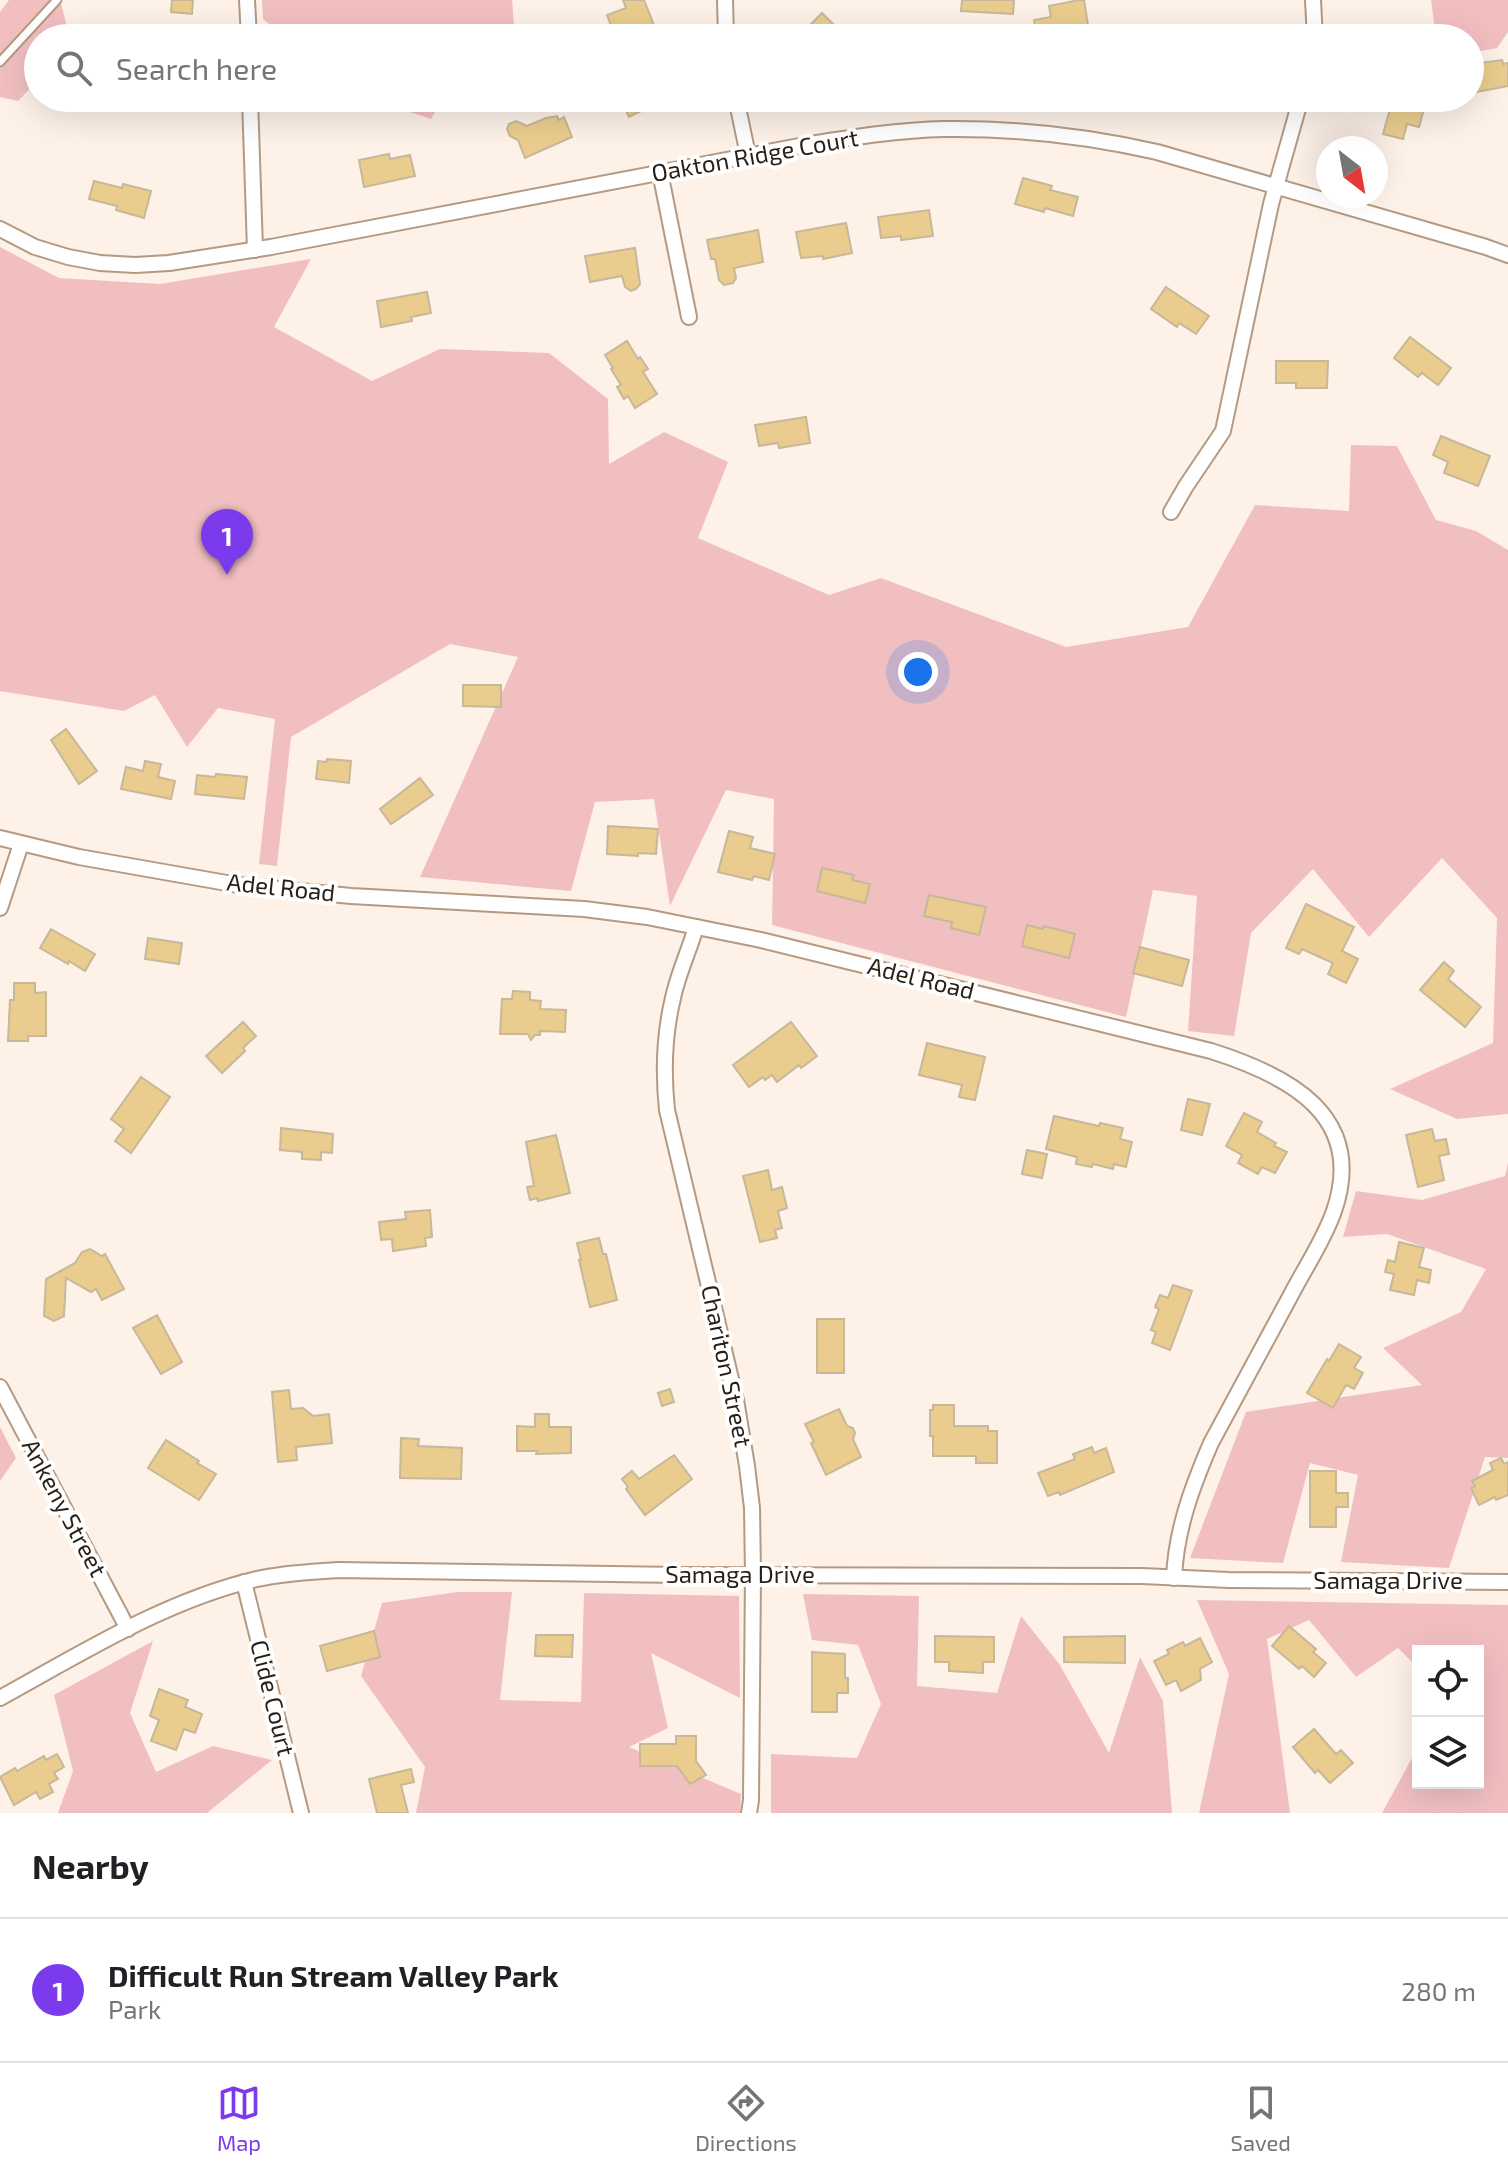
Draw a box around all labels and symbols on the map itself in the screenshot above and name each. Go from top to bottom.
street label: Oakton Ridge Court [649,122,860,187]
north arrow [1316,136,1388,208]
pin: 1 [201,509,253,575]
your location [898,652,938,692]
street label: Adel Road [226,866,337,907]
street label: Adel Road [865,950,978,1005]
street label: Chariton Street [696,1282,759,1449]
street label: Ankeny Street [17,1433,114,1581]
street label: Samaga Drive [665,1559,815,1588]
street label: Samaga Drive [1313,1565,1463,1594]
street label: Clide Court [245,1637,302,1759]

